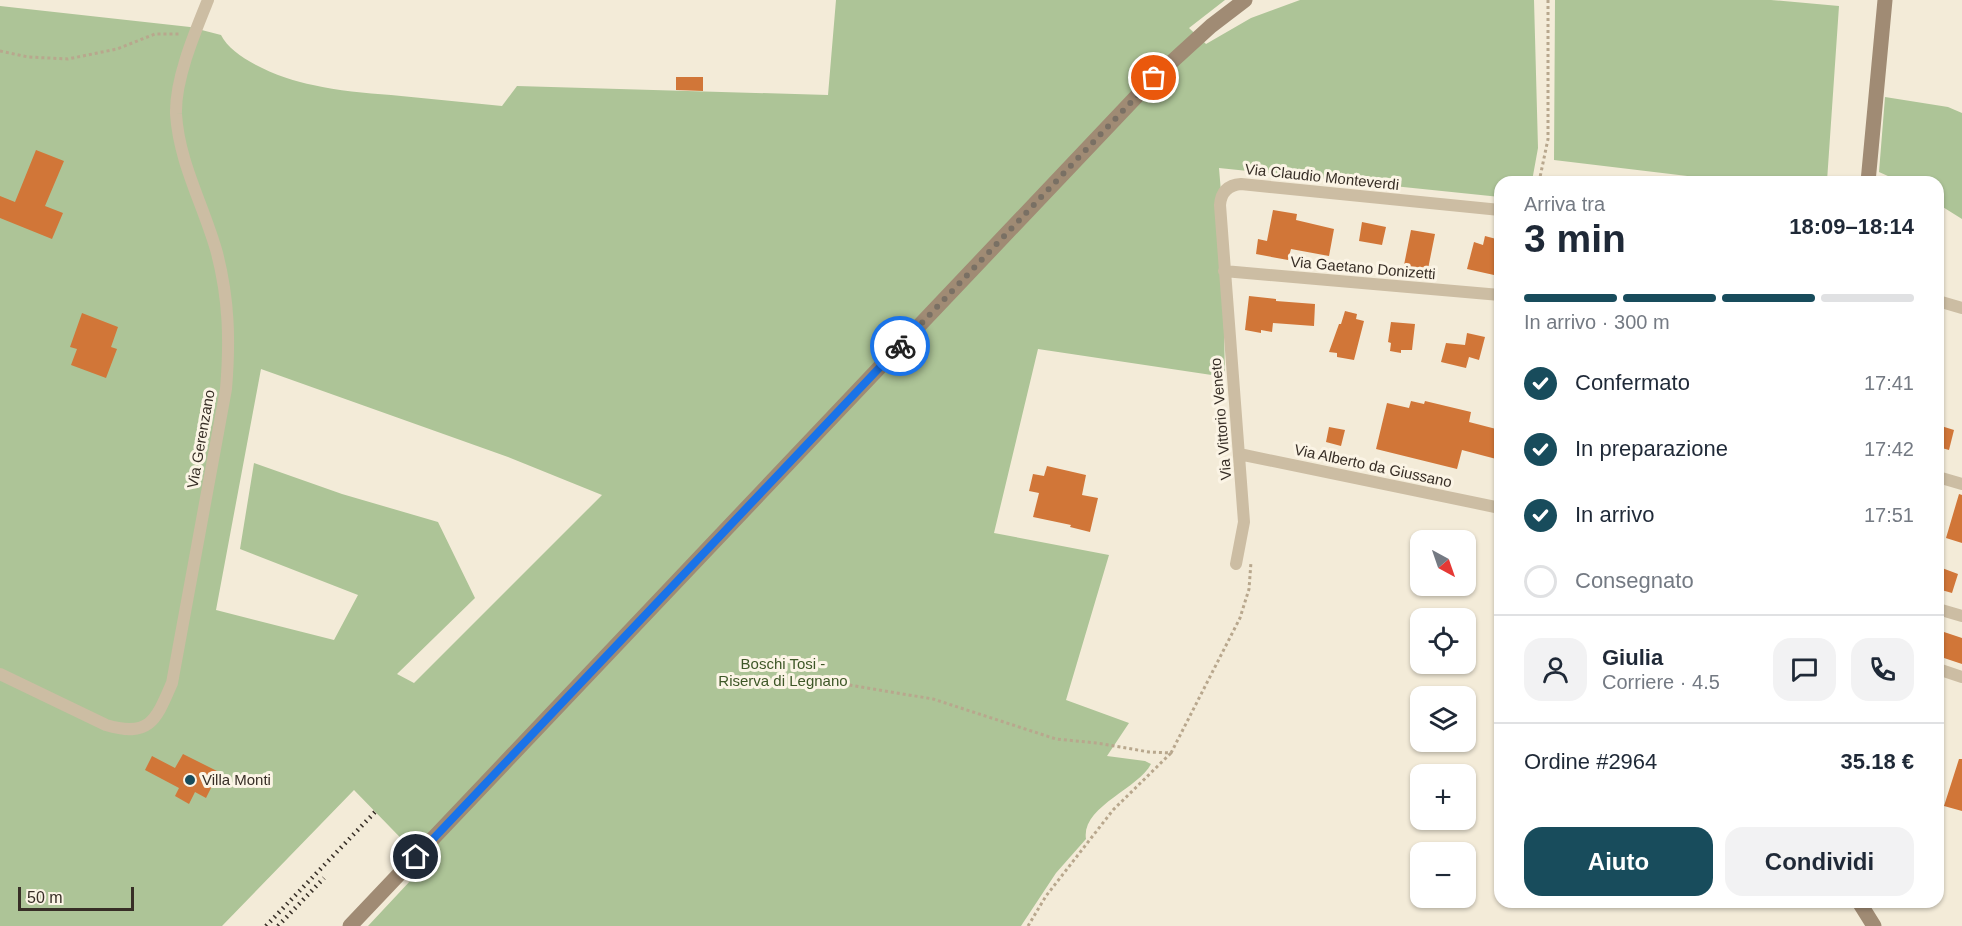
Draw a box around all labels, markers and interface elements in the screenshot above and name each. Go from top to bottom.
pin [1128,52,1179,103]
icon: bag [1137,61,1170,94]
street label: Via Claudio Monteverdi [1244,160,1400,193]
text: Arriva tra [1524,193,1605,215]
text: 18:09–18:14 [1789,214,1914,239]
text: 3 min [1524,217,1626,260]
street label: Via Gaetano Donizetti [1290,253,1436,282]
text: In arrivo · 300 m [1524,311,1670,333]
courier [870,316,930,376]
icon: bike [884,330,917,363]
street label: Via Vittorio Veneto [1207,357,1234,481]
icon: check [1524,367,1557,400]
text: Confermato [1575,370,1690,395]
text: 17:41 [1864,372,1914,394]
street label: Via Gerenzano [183,388,218,490]
icon: check [1524,433,1557,466]
text: In preparazione [1575,436,1728,461]
text: 17:42 [1864,438,1914,460]
street label: Via Alberto da Giussano [1293,440,1453,491]
icon: check [1524,499,1557,532]
text: In arrivo [1575,502,1654,527]
text: 17:51 [1864,504,1914,526]
north arrow [1410,530,1476,596]
map controls [1410,530,1476,908]
text: Consegnato [1575,568,1694,593]
button: locate [1410,608,1476,674]
button: person [1524,638,1587,701]
button: chat [1773,638,1836,701]
button: phone [1851,638,1914,701]
text: Giulia [1602,645,1663,670]
park label: Boschi Tosi - Riserva di Legnano [718,655,848,689]
text: Corriere · 4.5 [1602,671,1720,693]
button: layers [1410,686,1476,752]
text: Ordine #2964 [1524,749,1657,774]
text: 35.18 € [1841,749,1914,774]
button: + [1410,764,1476,830]
place label: Villa Monti [202,771,271,788]
marker: Villa Monti [183,773,197,787]
button: Aiuto [1524,827,1713,896]
button: Condividi [1725,827,1914,896]
pin [390,831,441,882]
icon: home [399,840,432,873]
button: − [1410,842,1476,908]
scale bar [18,884,134,912]
text: 50 m [27,889,63,906]

